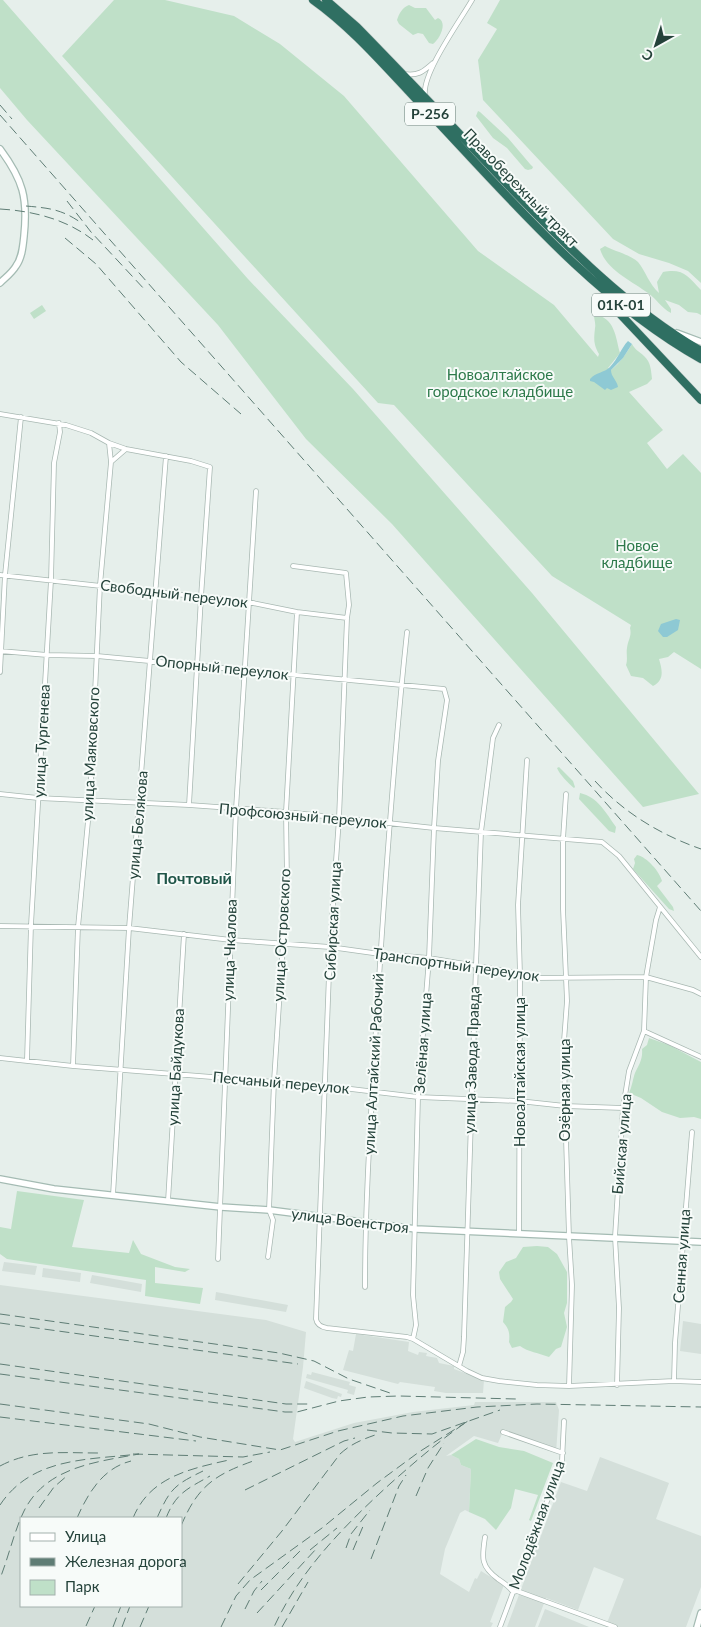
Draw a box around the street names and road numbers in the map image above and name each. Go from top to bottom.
road number: Р-256 [405,102,455,126]
street label: Правобережный тракт [460,124,583,251]
road number: 01К-01 [592,294,650,316]
street label: Свободный переулок [99,575,249,611]
street label: Опорный переулок [155,651,290,683]
street label: улица Тургенева [29,684,53,798]
street label: улица Маяковского [78,686,103,821]
street label: улица Белякова [123,770,151,880]
street label: Профсоюзный переулок [218,799,388,831]
street label: Сибирская улица [320,861,344,981]
street label: улица Островского [269,868,293,1002]
street label: улица Чкалова [218,899,240,1001]
street label: Транспортный переулок [372,943,541,985]
street label: улица Алтайский Рабочий [359,973,387,1155]
street label: улица Завода Правда [459,986,483,1134]
street label: Зелёная улица [409,992,435,1094]
street label: Новоалтайская улица [510,997,528,1147]
street label: улица Байдукова [163,1008,187,1126]
street label: Озёрная улица [555,1039,573,1141]
street label: Песчаный переулок [212,1067,351,1097]
street label: Бийская улица [608,1093,634,1195]
street label: улица Военстроя [290,1204,410,1236]
street label: Сенная улица [669,1208,693,1304]
street label: Молодёжная улица [504,1458,568,1592]

